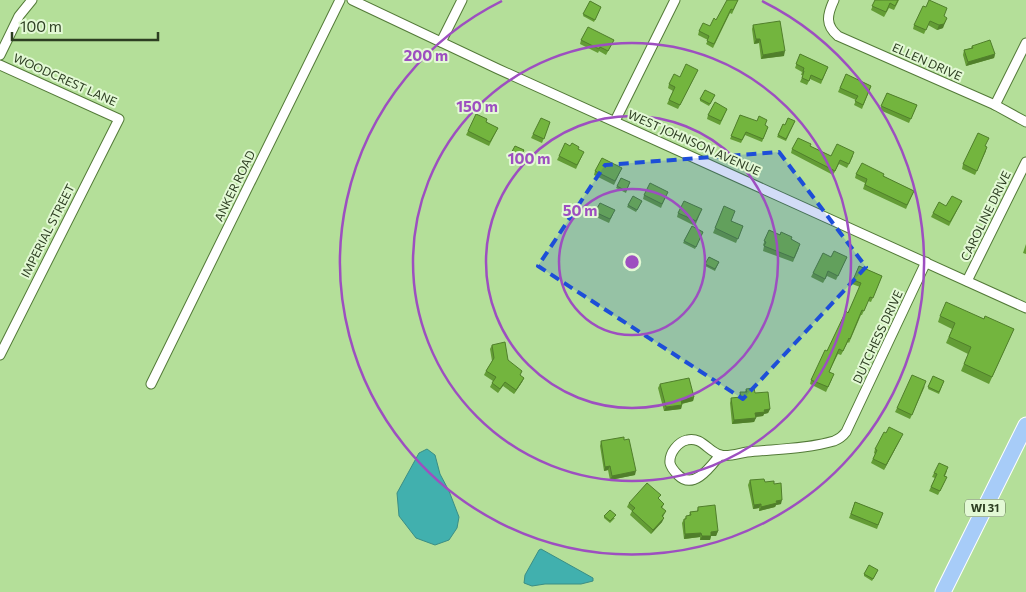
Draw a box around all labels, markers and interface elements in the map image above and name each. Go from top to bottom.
scale bar [12,10,159,42]
text: 100 m [20,17,62,35]
street label: ELLEN DRIVE [890,39,964,83]
text: 200 m [404,46,448,64]
street label: WOODCREST LANE [11,50,119,108]
text: 150 m [456,97,498,115]
street label: WEST JOHNSON AVENUE [626,107,763,179]
street label: ANKER ROAD [211,148,257,223]
text: 100 m [508,149,550,167]
street label: CAROLINE DRIVE [957,168,1013,263]
street label: IMPERIAL STREET [18,181,77,280]
text: 50 m [563,201,597,219]
centre of rings [623,253,641,271]
street label: DUTCHESS DRIVE [849,288,905,385]
road number: WI 31 [965,499,1005,516]

